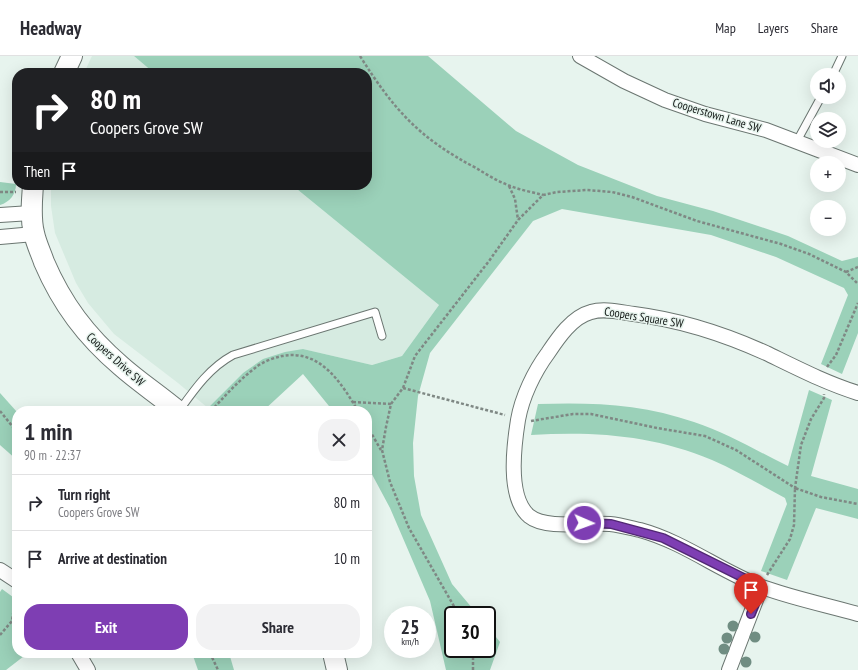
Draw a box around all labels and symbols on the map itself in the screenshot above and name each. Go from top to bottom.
street label: Cooperstown Lane SW [671,94,763,136]
street label: Coopers Square SW [603,303,685,331]
street label: Coopers Drive SW [84,329,148,389]
position arrow [563,502,605,544]
pin [734,573,768,614]
speed limit sign: 30 [444,606,496,658]

